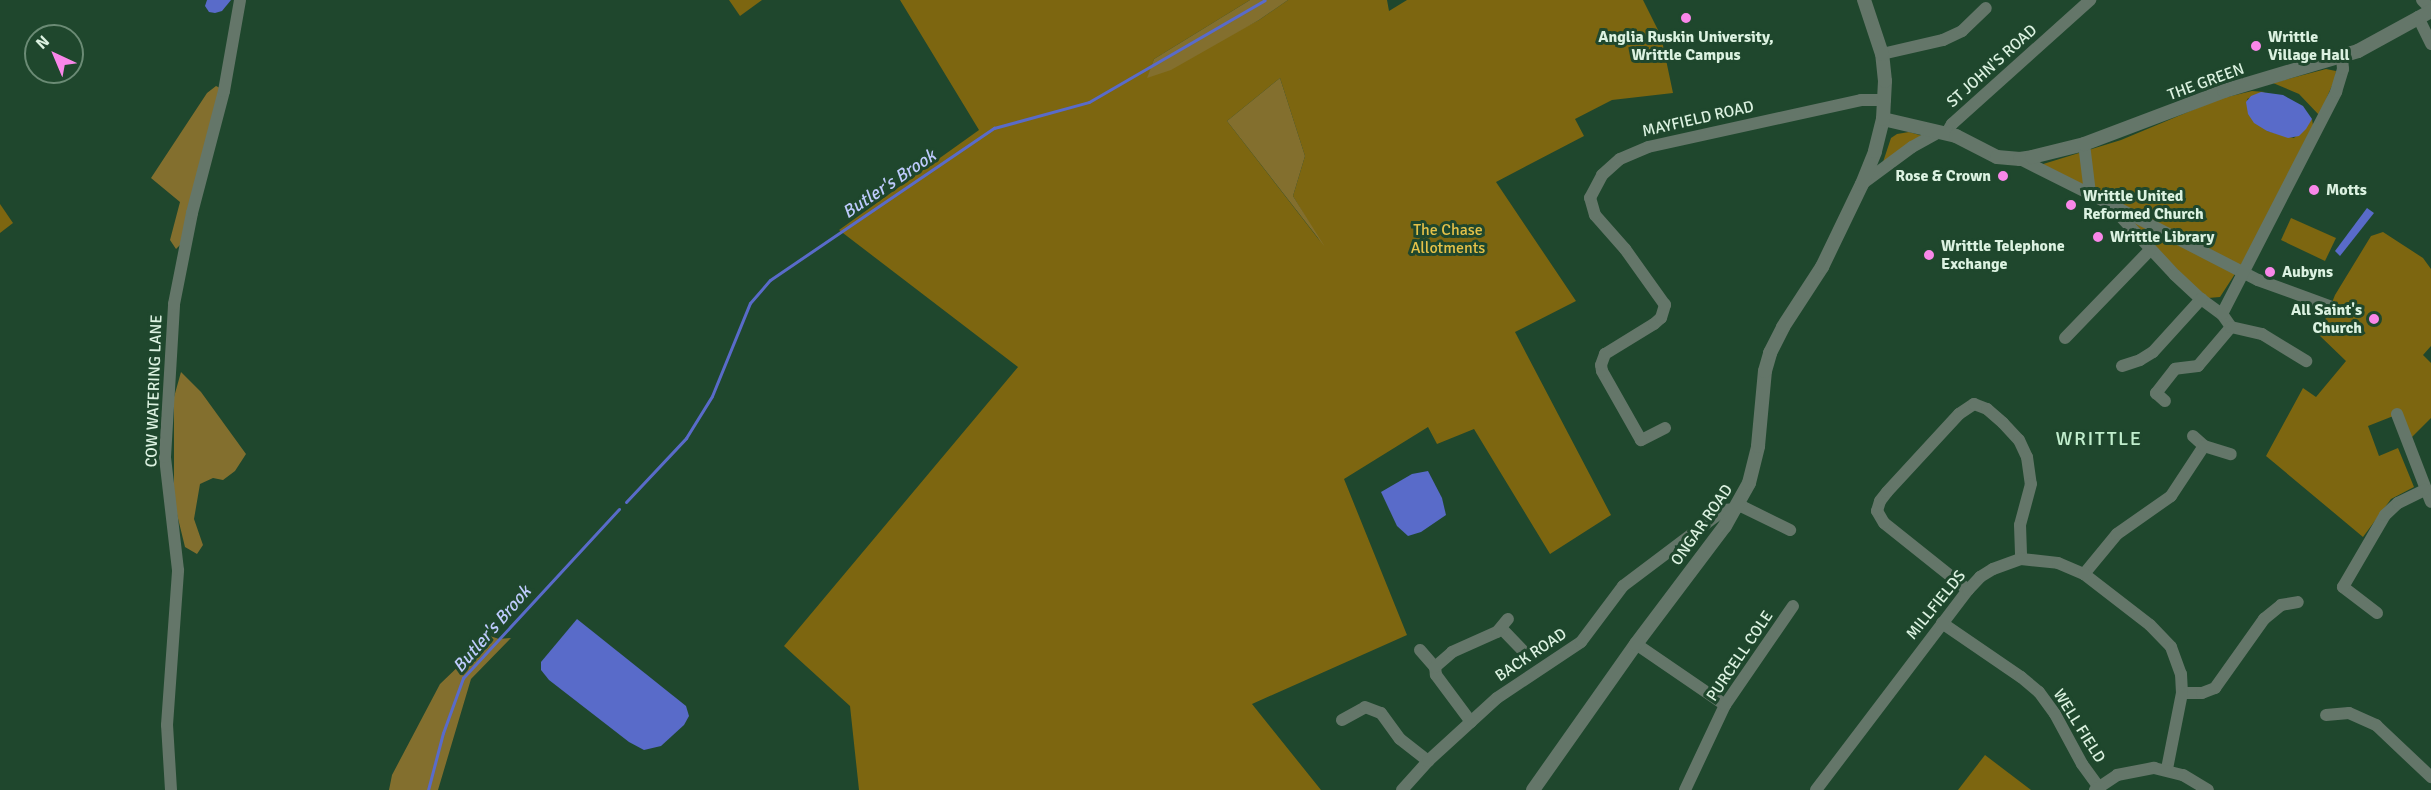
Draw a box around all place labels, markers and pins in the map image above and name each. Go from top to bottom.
marker: Anglia Ruskin University, Writtle Campus [1679,11,1693,25]
place label: Anglia Ruskin University, Writtle Campus [1598,27,1774,65]
place label: Writtle Village Hall [2268,27,2350,65]
marker: Writtle Village Hall [2249,39,2263,53]
place label: Rose & Crown [1895,166,1991,186]
marker: Rose & Crown [1996,169,2010,183]
place label: Motts [2326,180,2367,200]
marker: Motts [2307,183,2321,197]
place label: Writtle United Reformed Church [2083,186,2204,224]
marker: Writtle United Reformed Church [2064,198,2078,212]
place label: Writtle Library [2110,227,2215,247]
marker: Writtle Library [2091,230,2105,244]
place label: Writtle Telephone Exchange [1941,236,2065,274]
marker: Writtle Telephone Exchange [1922,248,1936,262]
place label: Aubyns [2282,262,2333,282]
marker: Aubyns [2263,265,2277,279]
place label: All Saint's Church [2291,300,2362,338]
marker: All Saint's Church [2367,312,2381,326]

